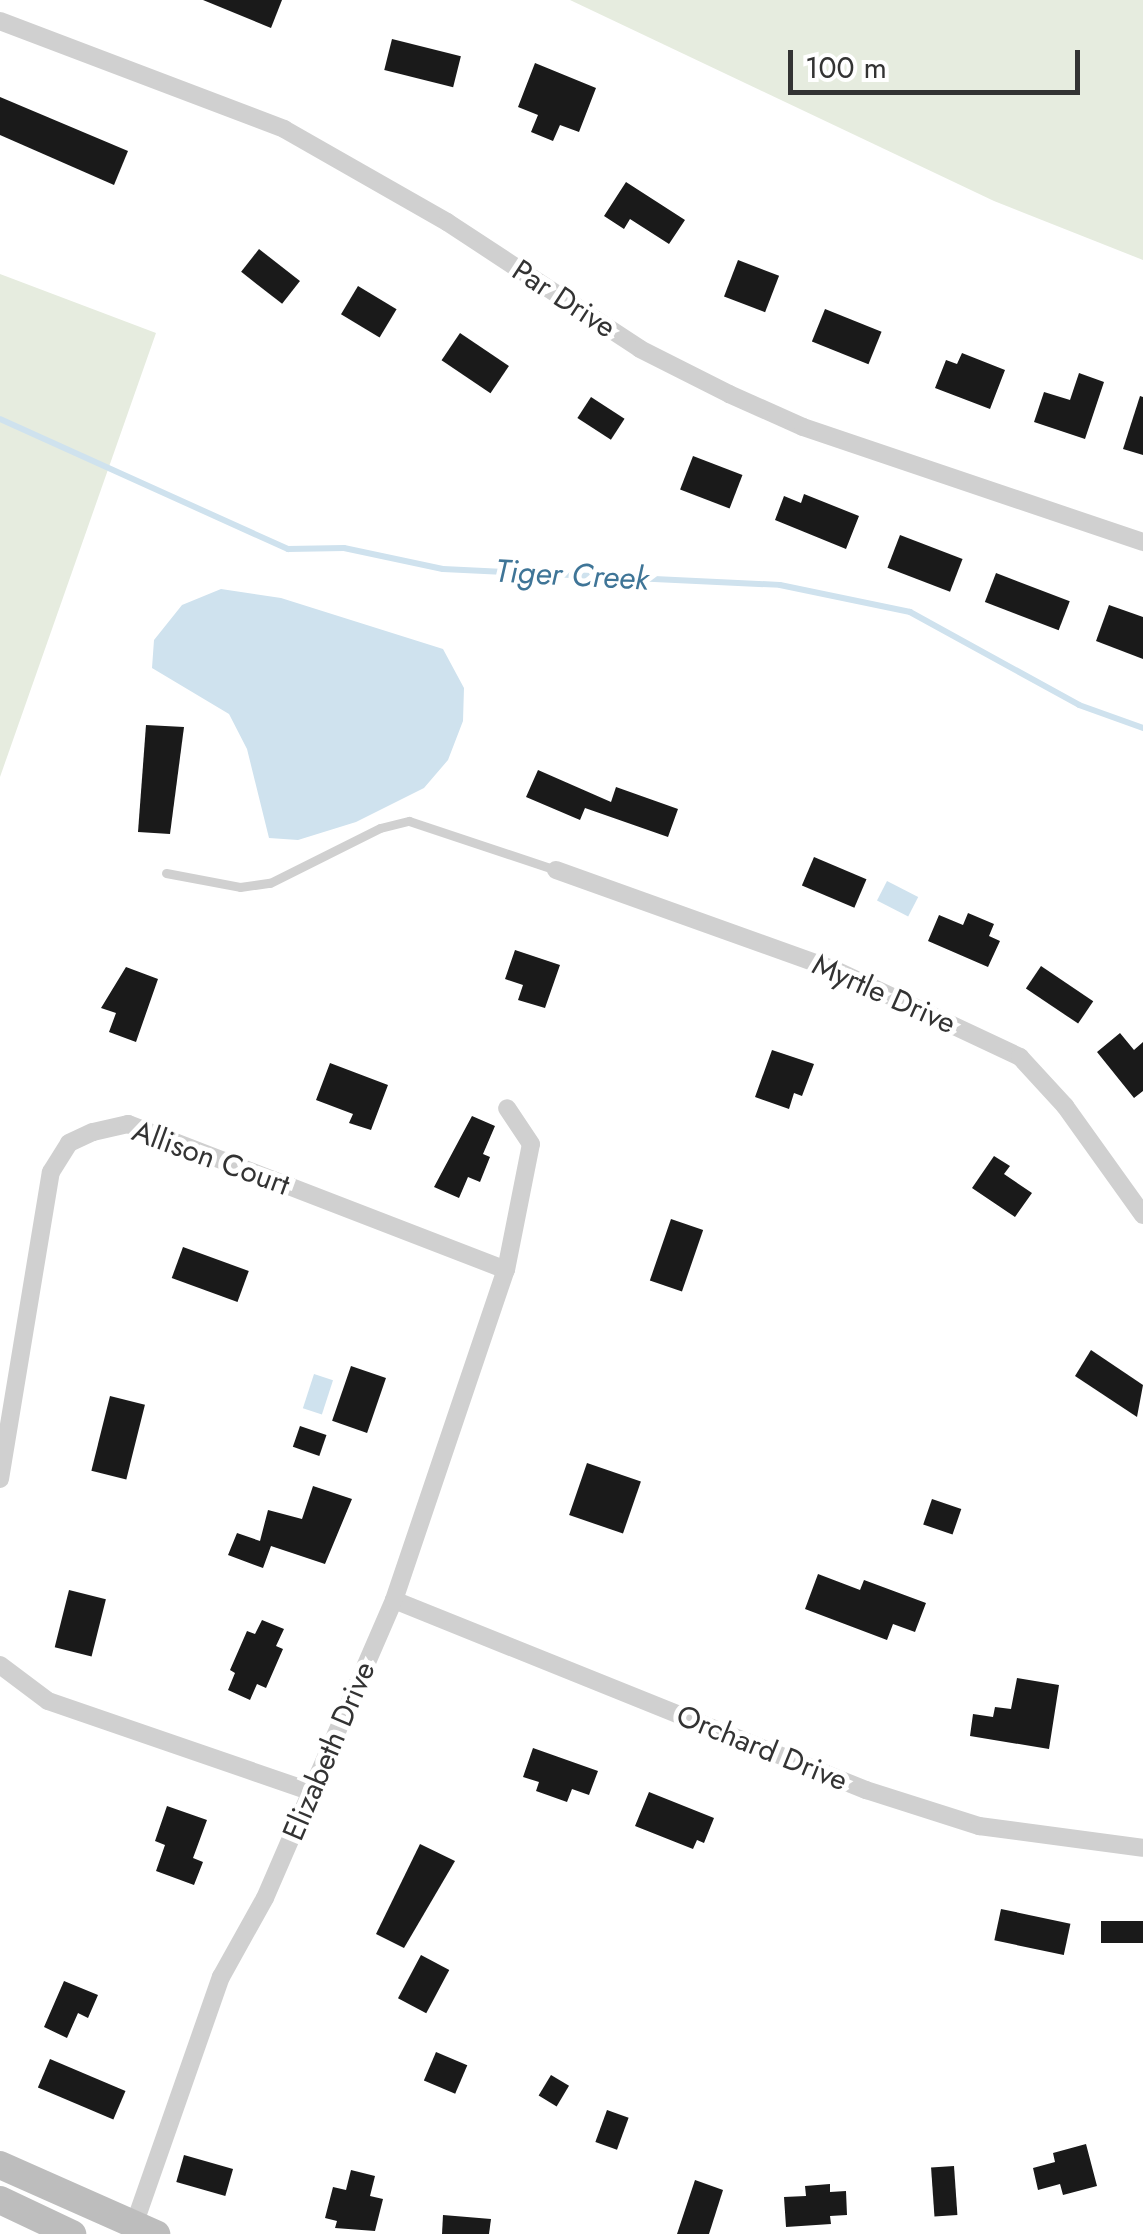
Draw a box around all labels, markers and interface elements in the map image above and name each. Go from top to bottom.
scale bar [793,30,1086,92]
text: 100 m [805,46,887,89]
street label: Par Drive [506,252,622,346]
water label: Tiger Creek [494,552,650,598]
street label: Myrtle Drive [807,946,961,1042]
street label: Allison Court [127,1113,295,1203]
street label: Elizabeth Drive [275,1656,383,1846]
street label: Orchard Drive [671,1697,853,1799]

